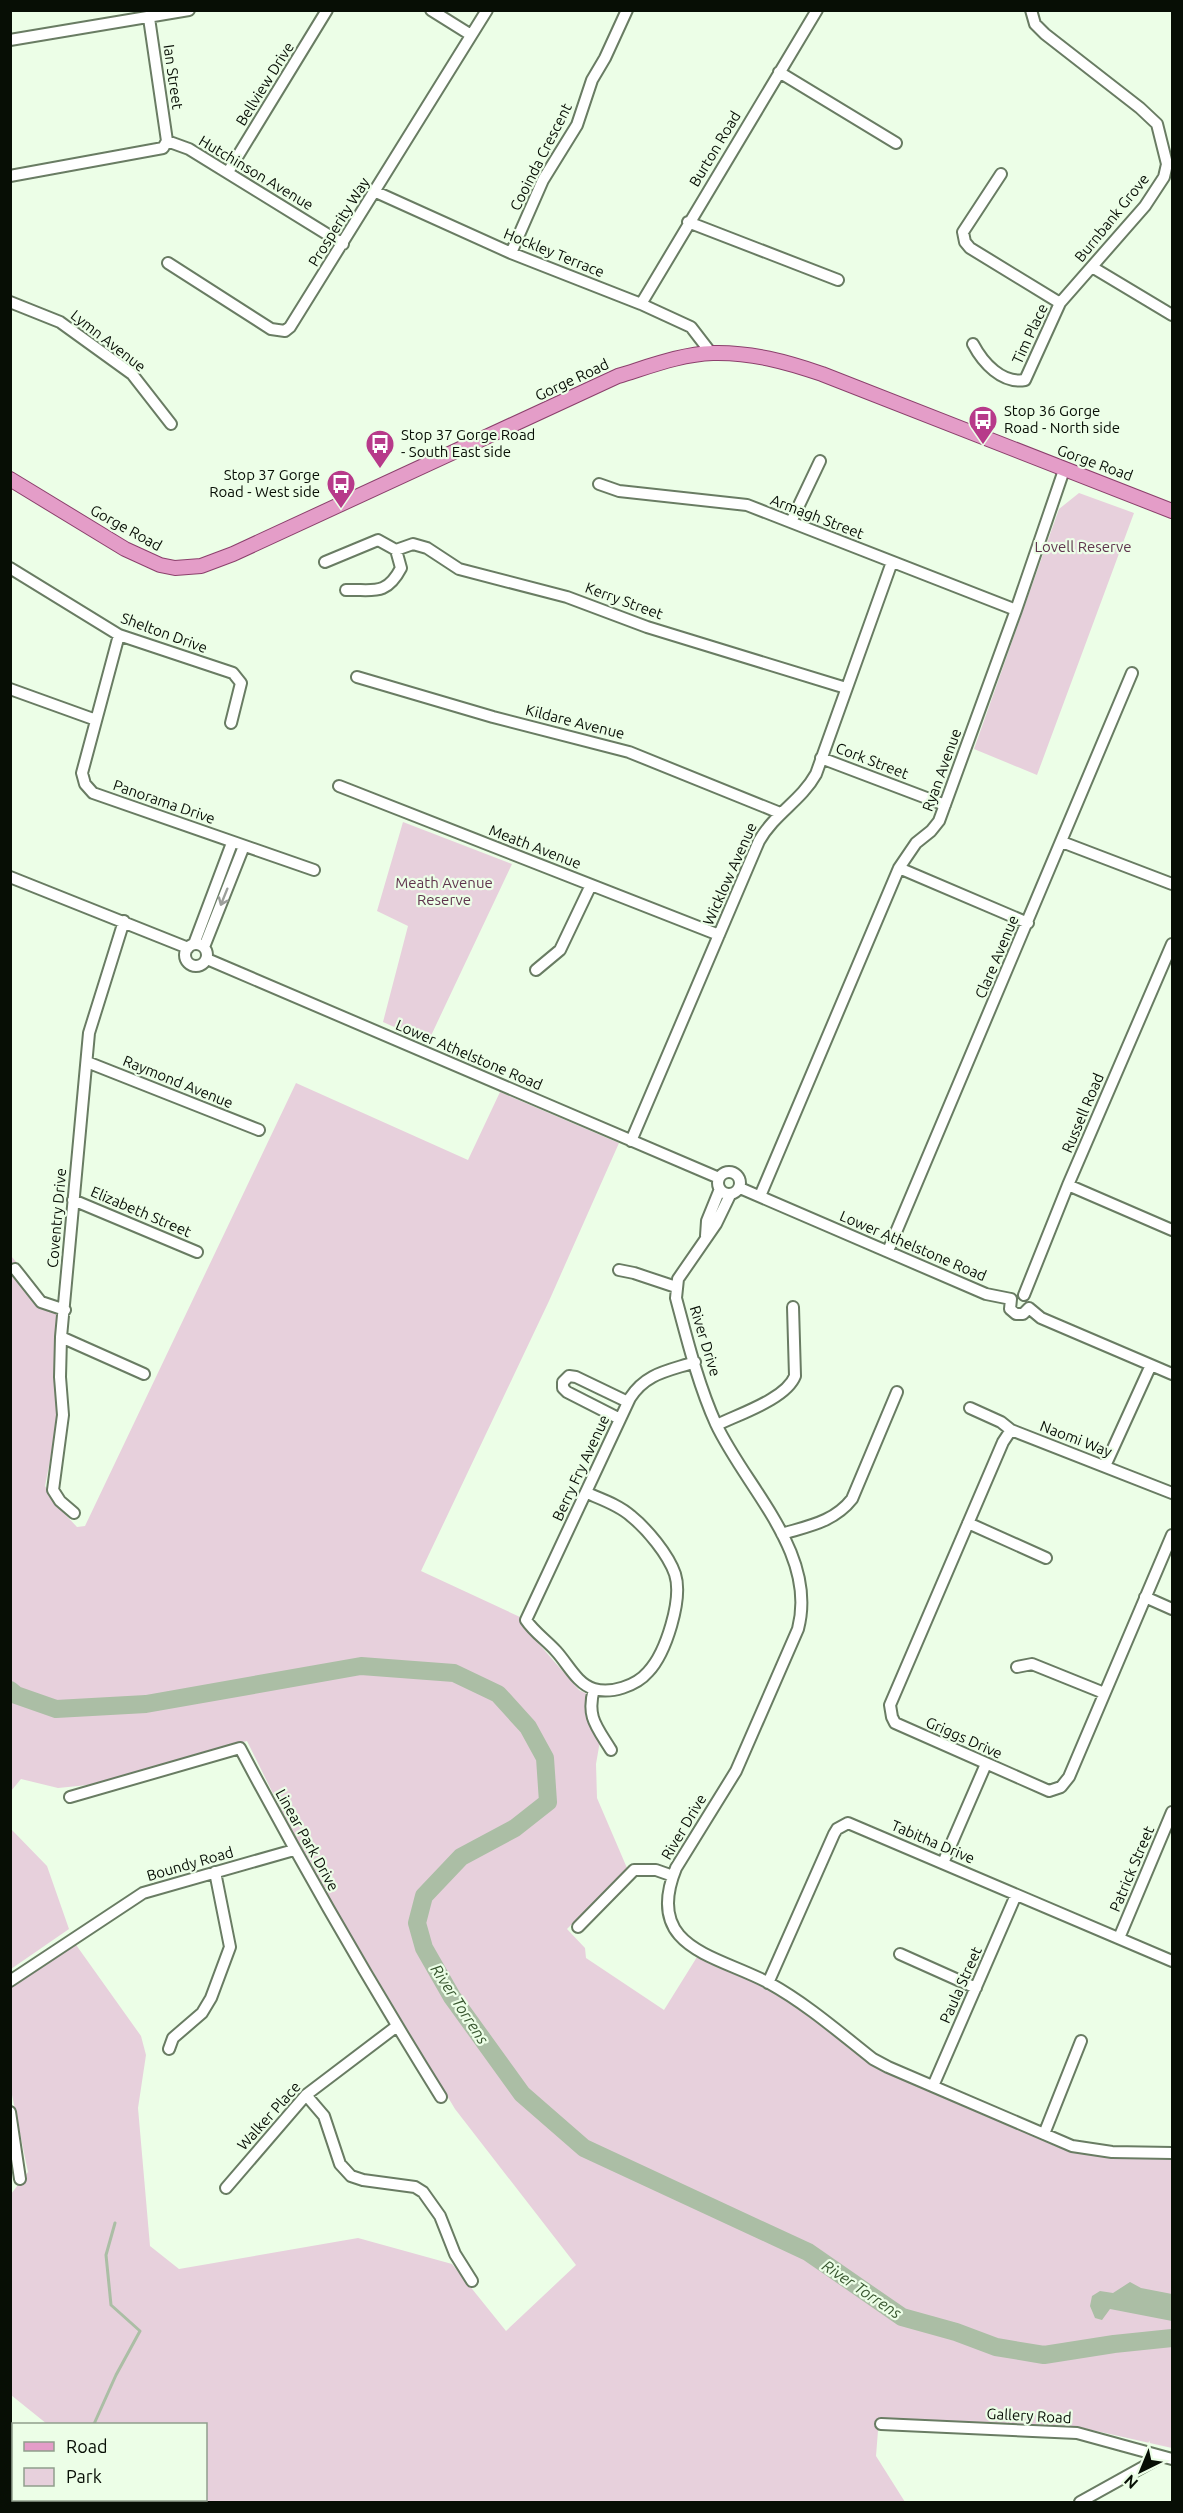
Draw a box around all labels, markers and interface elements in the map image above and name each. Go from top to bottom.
street label: Bellview Drive [232,39,297,129]
street label: Ian Street [161,43,186,111]
street label: Cooinda Crescent [506,100,575,213]
street label: Burton Road [685,108,744,190]
street label: Hutchinson Avenue [196,132,317,213]
street label: Burnbank Grove [1071,170,1152,265]
street label: Prosperity Way [305,174,373,269]
street label: Hockley Terrace [501,225,607,280]
street label: Tim Place [1008,301,1051,367]
street label: Lymn Avenue [68,306,149,375]
street label: Gorge Road [532,355,611,404]
place label: Stop 36 Gorge Road - North side [1004,402,1120,436]
bus stop icon: Stop 36 Gorge Road - North side [967,404,999,446]
place label: Stop 37 Gorge Road - South East side [401,426,535,460]
bus stop icon: Stop 37 Gorge Road - South East side [364,428,396,470]
street label: Gorge Road [1055,441,1135,484]
place label: Stop 37 Gorge Road - West side [209,466,320,500]
bus stop icon: Stop 37 Gorge Road - West side [325,468,357,510]
street label: Armagh Street [768,491,866,542]
street label: Gorge Road [87,501,165,554]
park label: Lovell Reserve [1034,538,1132,555]
street label: Kerry Street [583,579,665,622]
street label: Shelton Drive [119,609,210,656]
street label: Kildare Avenue [524,701,626,742]
street label: Ryan Avenue [919,726,964,814]
street label: Cork Street [833,739,911,782]
street label: Panorama Drive [111,776,217,827]
street label: Wicklow Avenue [699,820,760,928]
street label: Meath Avenue [487,821,584,872]
park label: Meath Avenue Reserve [395,874,493,908]
one-way arrow [218,887,229,905]
street label: Clare Avenue [971,913,1022,1001]
street label: Lower Athelstone Road [393,1016,545,1093]
street label: Raymond Avenue [121,1052,236,1111]
street label: Russell Road [1058,1070,1107,1155]
street label: Coventry Drive [44,1167,69,1269]
street label: Elizabeth Street [88,1183,194,1240]
street label: Lower Athelstone Road [837,1207,989,1284]
street label: River Drive [687,1303,724,1378]
street label: Berry Fry Avenue [549,1412,613,1524]
street label: Naomi Way [1038,1417,1115,1460]
street label: Griggs Drive [923,1713,1005,1762]
street label: Linear Park Drive [272,1786,342,1894]
street label: River Drive [657,1791,710,1862]
street label: Tabitha Drive [889,1816,977,1867]
street label: Patrick Street [1106,1823,1157,1914]
street label: Boundy Road [145,1843,235,1884]
street label: Paula Street [936,1944,985,2026]
water label: River Torrens [428,1961,493,2047]
street label: Walker Place [234,2078,304,2153]
water label: River Torrens [819,2256,905,2322]
street label: Gallery Road [986,2405,1072,2426]
legend [12,2423,207,2501]
text: Road [66,2436,108,2456]
north arrow [1111,2441,1171,2501]
text: Park [66,2466,102,2486]
text: N [1120,2471,1141,2493]

